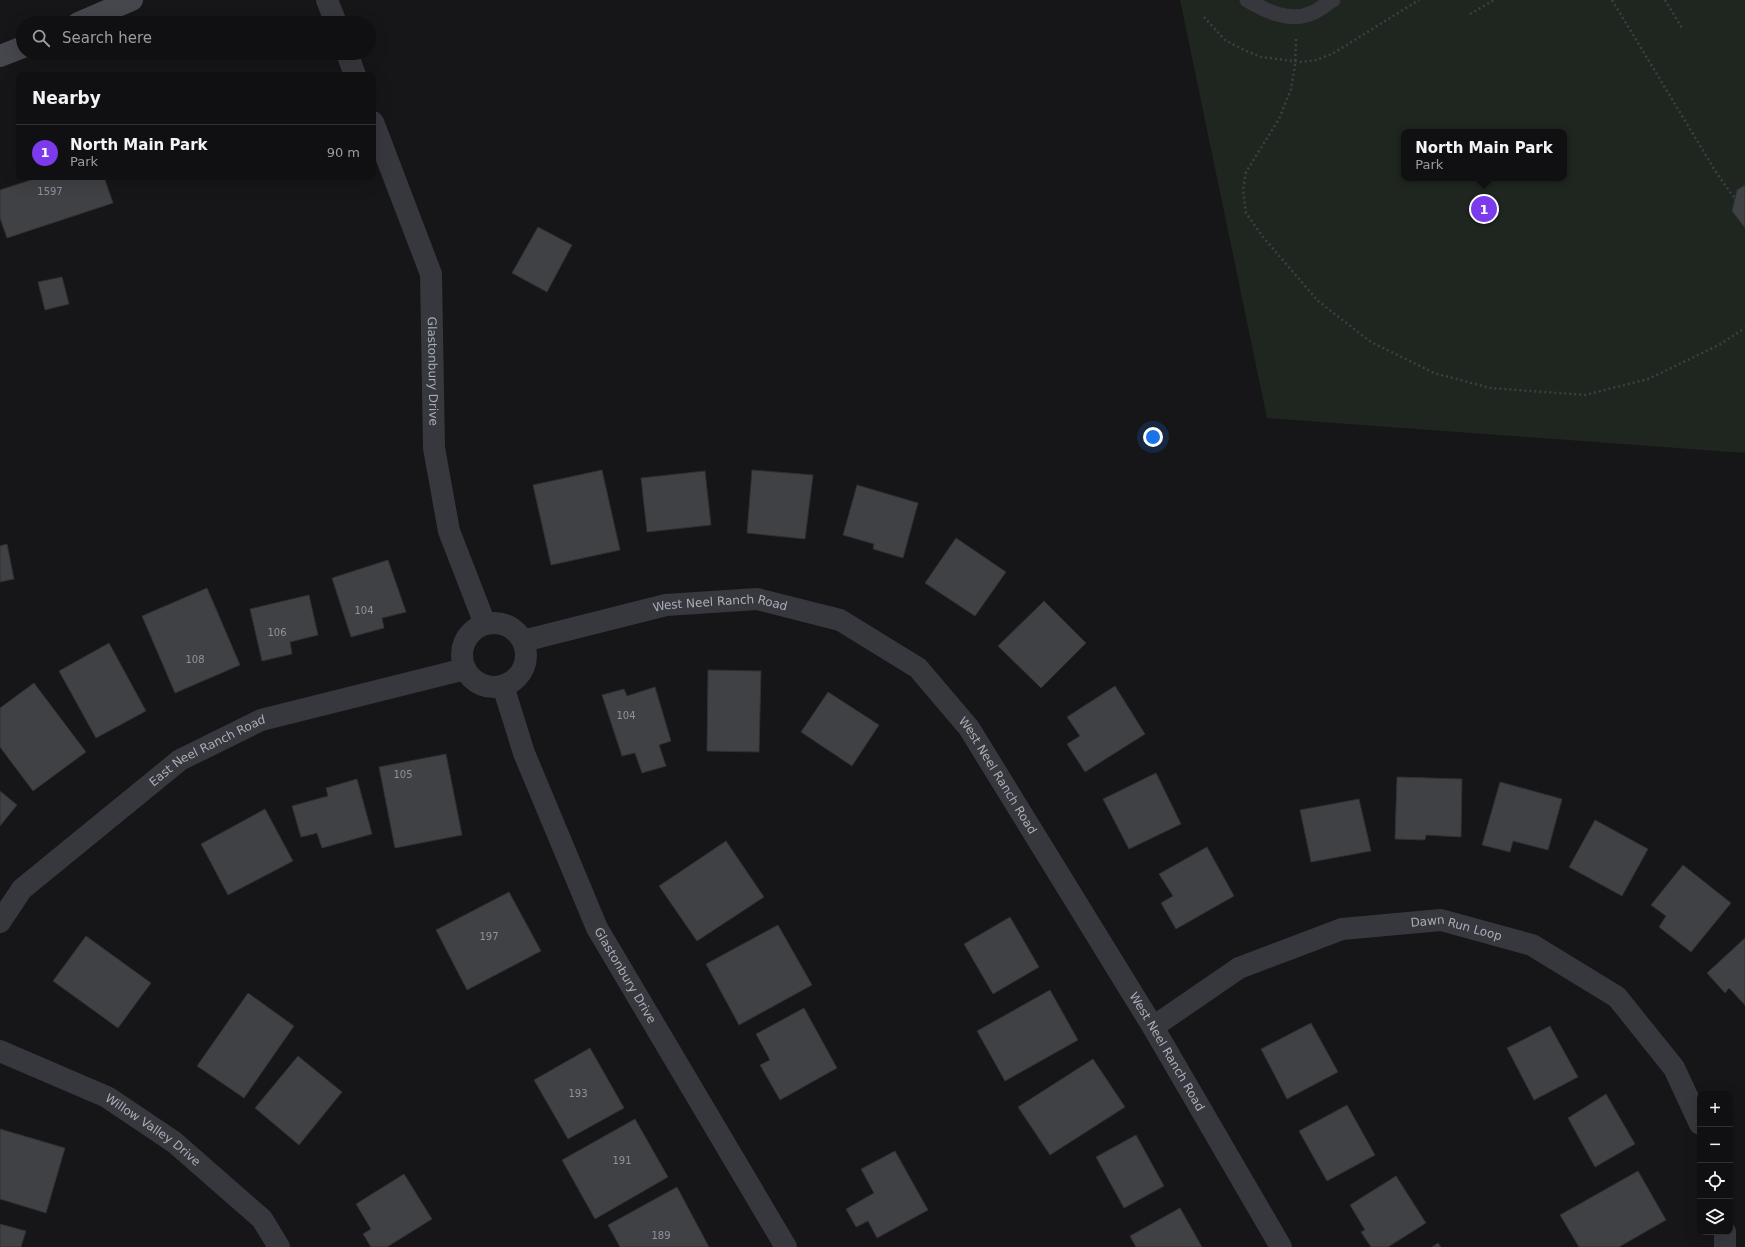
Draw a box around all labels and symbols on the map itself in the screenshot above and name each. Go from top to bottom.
house number: 1597 [37,186,63,197]
pin: 1 [1471,194,1497,224]
street label: Glastonbury Drive [425,317,441,426]
your location [1143,427,1163,447]
street label: West Neel Ranch Road [651,592,789,615]
house number: 104 [354,605,374,616]
house number: 106 [267,627,287,638]
house number: 108 [185,654,205,665]
house number: 104 [616,710,636,721]
street label: East Neel Ranch Road [146,712,267,789]
street label: West Neel Ranch Road [956,714,1040,837]
house number: 105 [393,769,413,780]
street label: Dawn Run Loop [1410,913,1504,943]
street label: Glastonbury Drive [591,925,659,1026]
house number: 197 [479,931,499,942]
street label: West Neel Ranch Road [1126,990,1207,1114]
house number: 193 [568,1088,588,1099]
street label: Willow Valley Drive [103,1091,203,1169]
house number: 191 [612,1155,632,1166]
house number: 189 [651,1230,671,1241]

